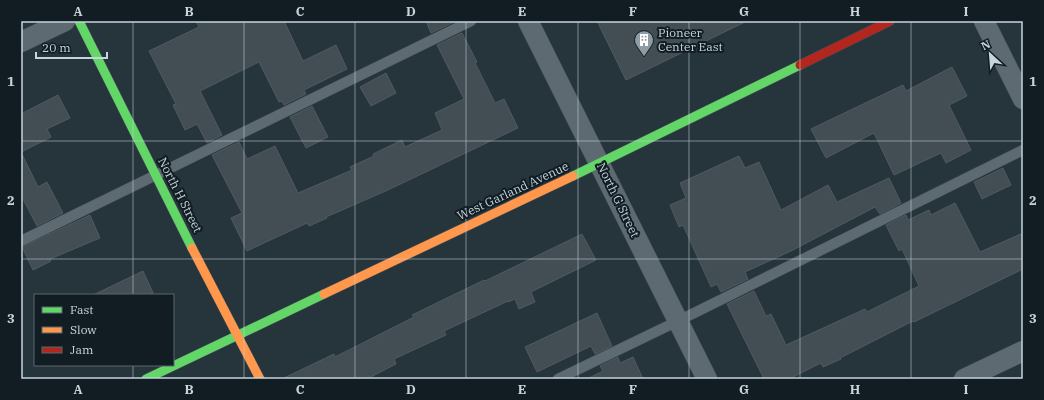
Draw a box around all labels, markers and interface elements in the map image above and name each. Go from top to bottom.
text: A [73,3,83,20]
text: B [184,3,194,20]
text: C [296,3,305,20]
text: D [406,3,416,20]
text: E [518,3,526,20]
text: F [629,3,637,20]
text: G [739,3,749,20]
text: H [850,3,861,20]
text: I [964,3,969,20]
place label: Pioneer Center East [658,25,723,54]
building icon: Pioneer Center East [633,29,655,57]
scale bar [36,34,107,60]
north arrow [970,34,1010,74]
text: N [979,37,993,53]
text: 20 m [42,40,71,55]
text: 1 [7,73,15,90]
text: 1 [1029,73,1037,90]
street label: North H Street [155,155,206,235]
street label: West Garland Avenue [455,158,571,223]
street label: North G Street [594,160,643,240]
text: 2 [7,192,15,209]
text: 2 [1029,192,1037,209]
legend [34,294,174,366]
text: Fast [70,302,94,317]
text: 3 [7,310,15,327]
text: 3 [1029,310,1037,327]
text: Slow [70,322,97,337]
text: Jam [70,342,94,357]
text: A [73,381,83,398]
text: B [184,381,194,398]
text: C [296,381,305,398]
text: D [406,381,416,398]
text: E [518,381,526,398]
text: F [629,381,637,398]
text: G [739,381,749,398]
text: H [850,381,861,398]
text: I [964,381,969,398]

